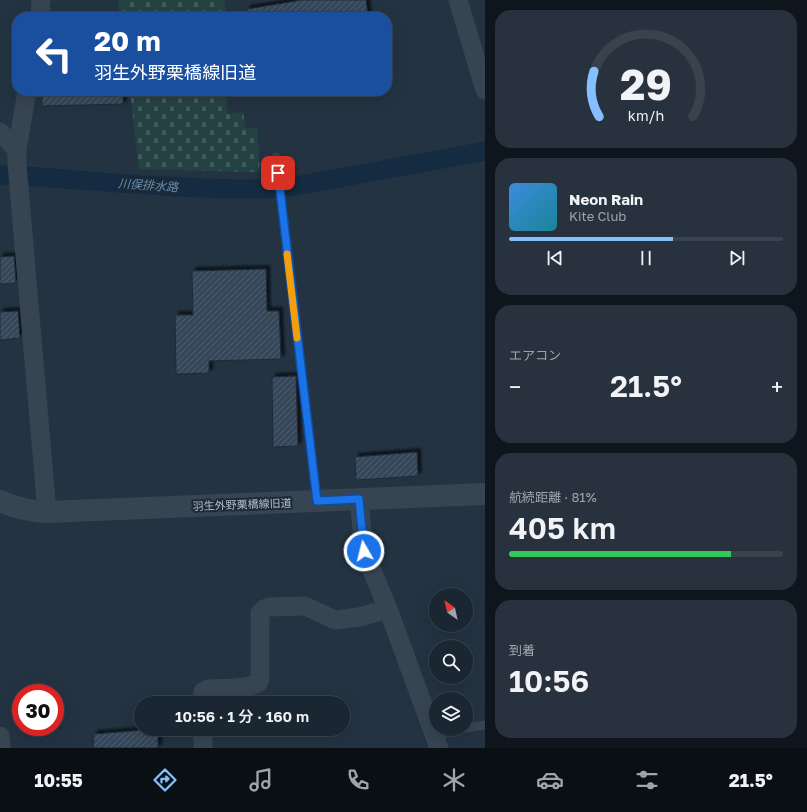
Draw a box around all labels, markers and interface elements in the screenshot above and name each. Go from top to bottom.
text: 20 m [94,24,161,57]
icon: left [28,28,80,80]
text: 29 [620,59,672,109]
text: 羽生外野栗橋線旧道 [94,61,256,83]
text: km/h [628,106,664,123]
pin [261,156,295,190]
icon: arrive [267,162,289,184]
water label: 川俣排水路 [118,175,179,195]
text: Neon Rain [569,190,643,208]
text: Kite Club [569,208,626,224]
icon: previous [544,247,566,269]
icon: pause [635,247,657,269]
icon: next [726,247,748,269]
text: エアコン [509,347,561,363]
text: 21.5° [610,368,682,404]
text: − [509,373,521,400]
text: + [771,373,783,400]
text: 航続距離 · 81% [509,489,597,505]
street label: 羽生外野栗橋線旧道 [192,496,292,512]
text: 405 km [509,510,616,546]
position arrow [343,530,385,572]
north arrow [429,588,473,632]
map controls [429,588,473,736]
button: search [429,640,473,684]
text: 到着 [509,642,535,658]
text: 10:56 [509,663,589,699]
speed limit sign: 30 [12,684,64,736]
button: layers [429,692,473,736]
text: 10:56 · 1 分 · 160 m [175,707,309,725]
icon: directions [151,766,179,794]
icon: music [247,766,275,794]
icon: phone [344,766,372,794]
icon: climate [440,766,468,794]
icon: car [536,766,564,794]
icon: filters [633,766,661,794]
text: 10:55 [34,769,83,791]
text: 21.5° [729,769,773,791]

